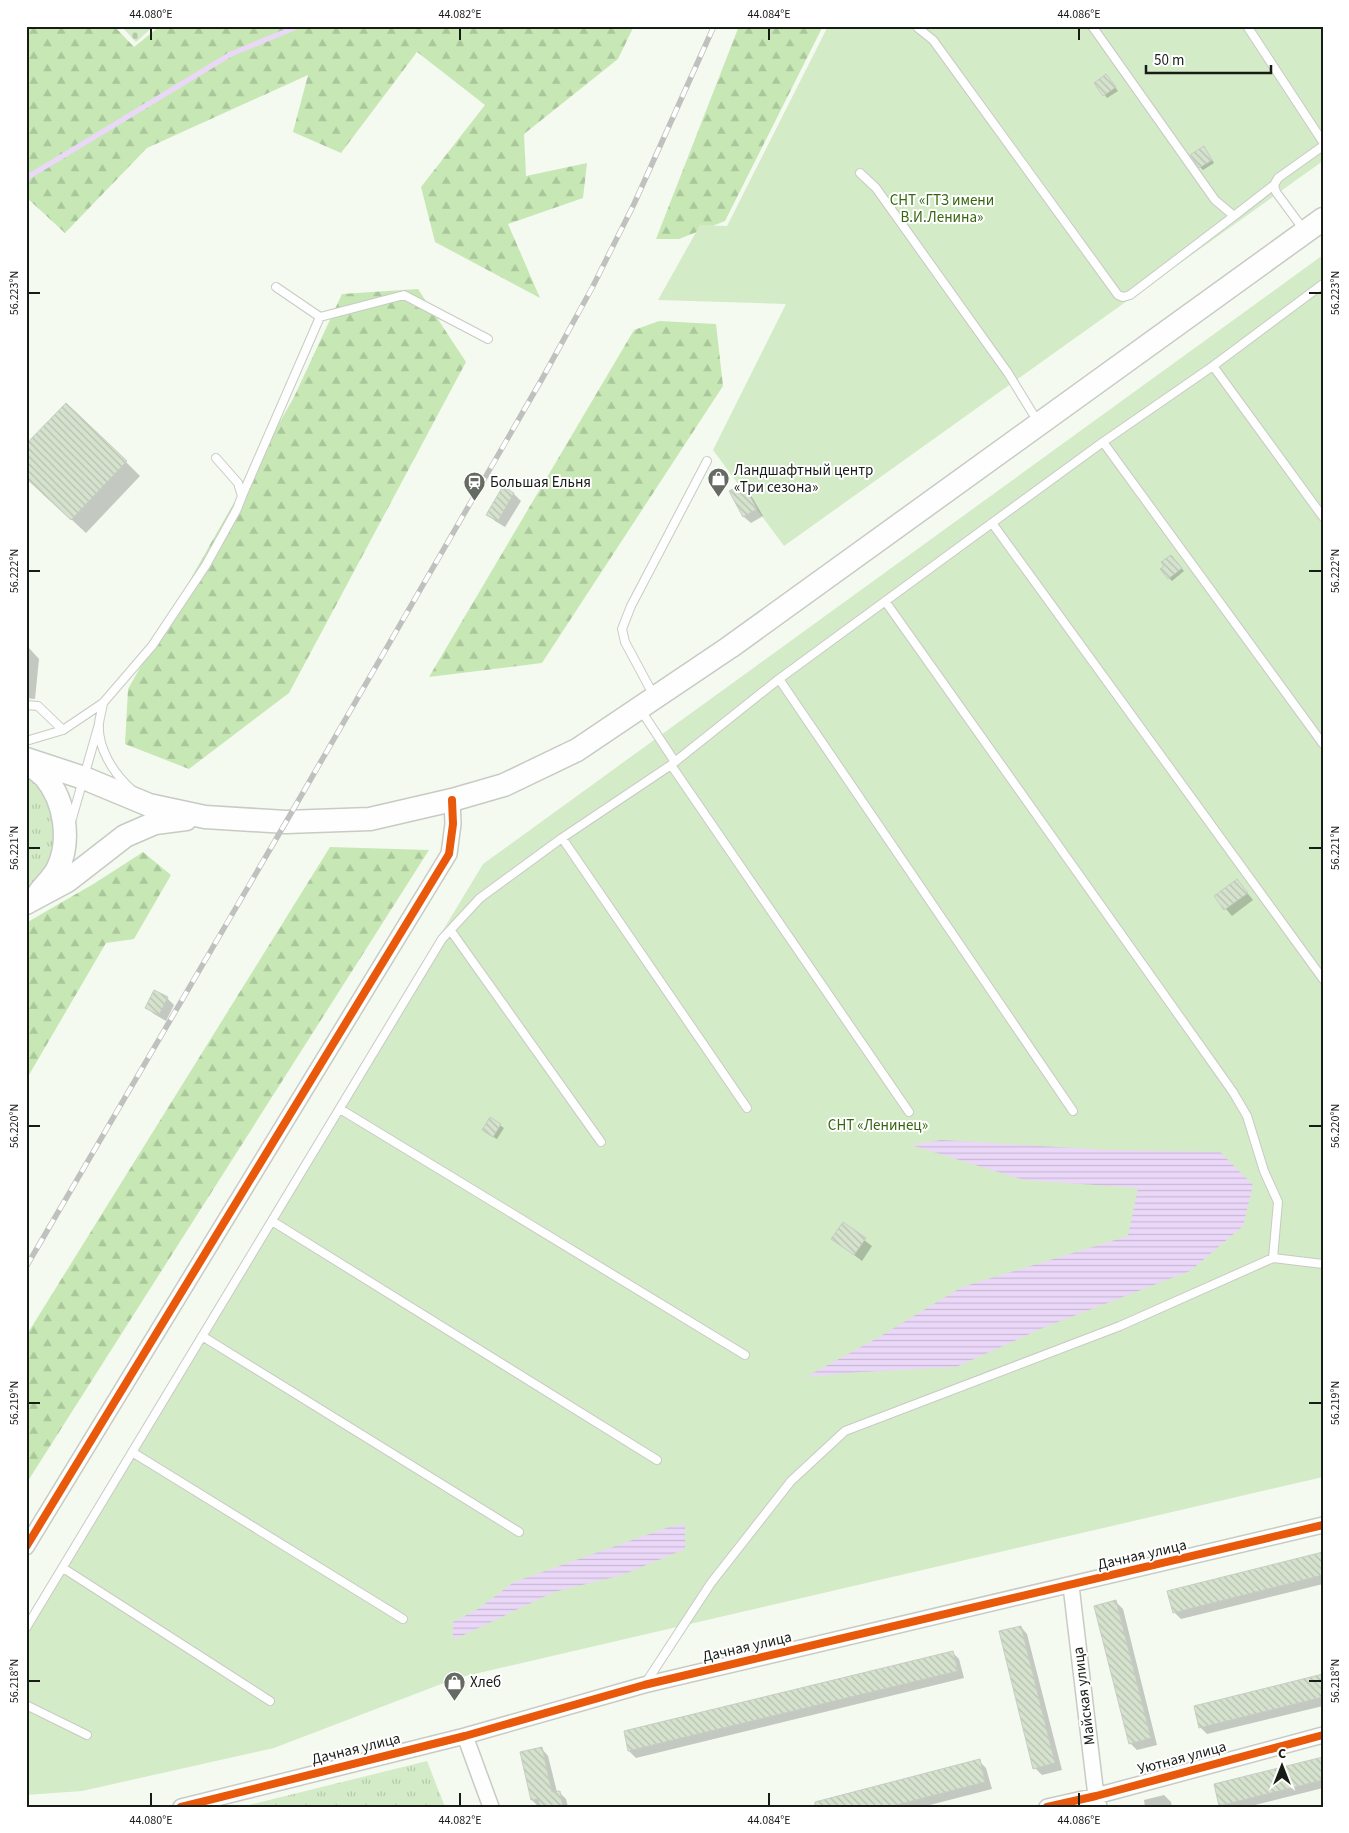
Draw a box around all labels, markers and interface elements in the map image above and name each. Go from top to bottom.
text: 44.080°E [129,6,173,23]
text: 44.082°E [438,6,482,23]
text: 44.084°E [747,6,791,23]
text: 44.086°E [1057,6,1101,23]
scale bar [1146,42,1272,74]
text: 50 m [1154,50,1184,71]
park label: СНТ «ГТЗ имени В.И.Ленина» [890,190,994,228]
text: 56.223°N [6,271,23,315]
text: 56.223°N [1327,271,1344,315]
place label: Ландшафтный центр «Три сезона» [734,460,873,498]
shop icon: Ландшафтный центр «Три сезона» [706,467,730,498]
station icon: Большая Ельня [462,470,486,501]
place label: Большая Ельня [490,472,591,493]
text: 56.222°N [6,549,23,593]
text: 56.222°N [1327,549,1344,593]
text: 56.221°N [6,826,23,870]
text: 56.221°N [1327,826,1344,870]
text: 56.220°N [6,1104,23,1148]
text: 56.220°N [1327,1104,1344,1148]
park label: СНТ «Ленинец» [828,1115,928,1136]
text: 56.219°N [6,1381,23,1425]
text: 56.219°N [1327,1381,1344,1425]
street label: Дачная улица [1095,1535,1189,1575]
street label: Дачная улица [700,1627,794,1667]
street label: Майская улица [1068,1646,1100,1746]
text: 56.218°N [6,1659,23,1703]
text: 56.218°N [1327,1659,1344,1703]
shop icon: Хлеб [442,1670,466,1701]
place label: Хлеб [470,1672,501,1693]
street label: Дачная улица [309,1728,403,1770]
street label: Уютная улица [1135,1736,1229,1780]
north arrow [1256,1740,1306,1790]
text: С [1278,1744,1286,1764]
text: 44.080°E [129,1812,173,1829]
text: 44.082°E [438,1812,482,1829]
text: 44.084°E [747,1812,791,1829]
text: 44.086°E [1057,1812,1101,1829]

